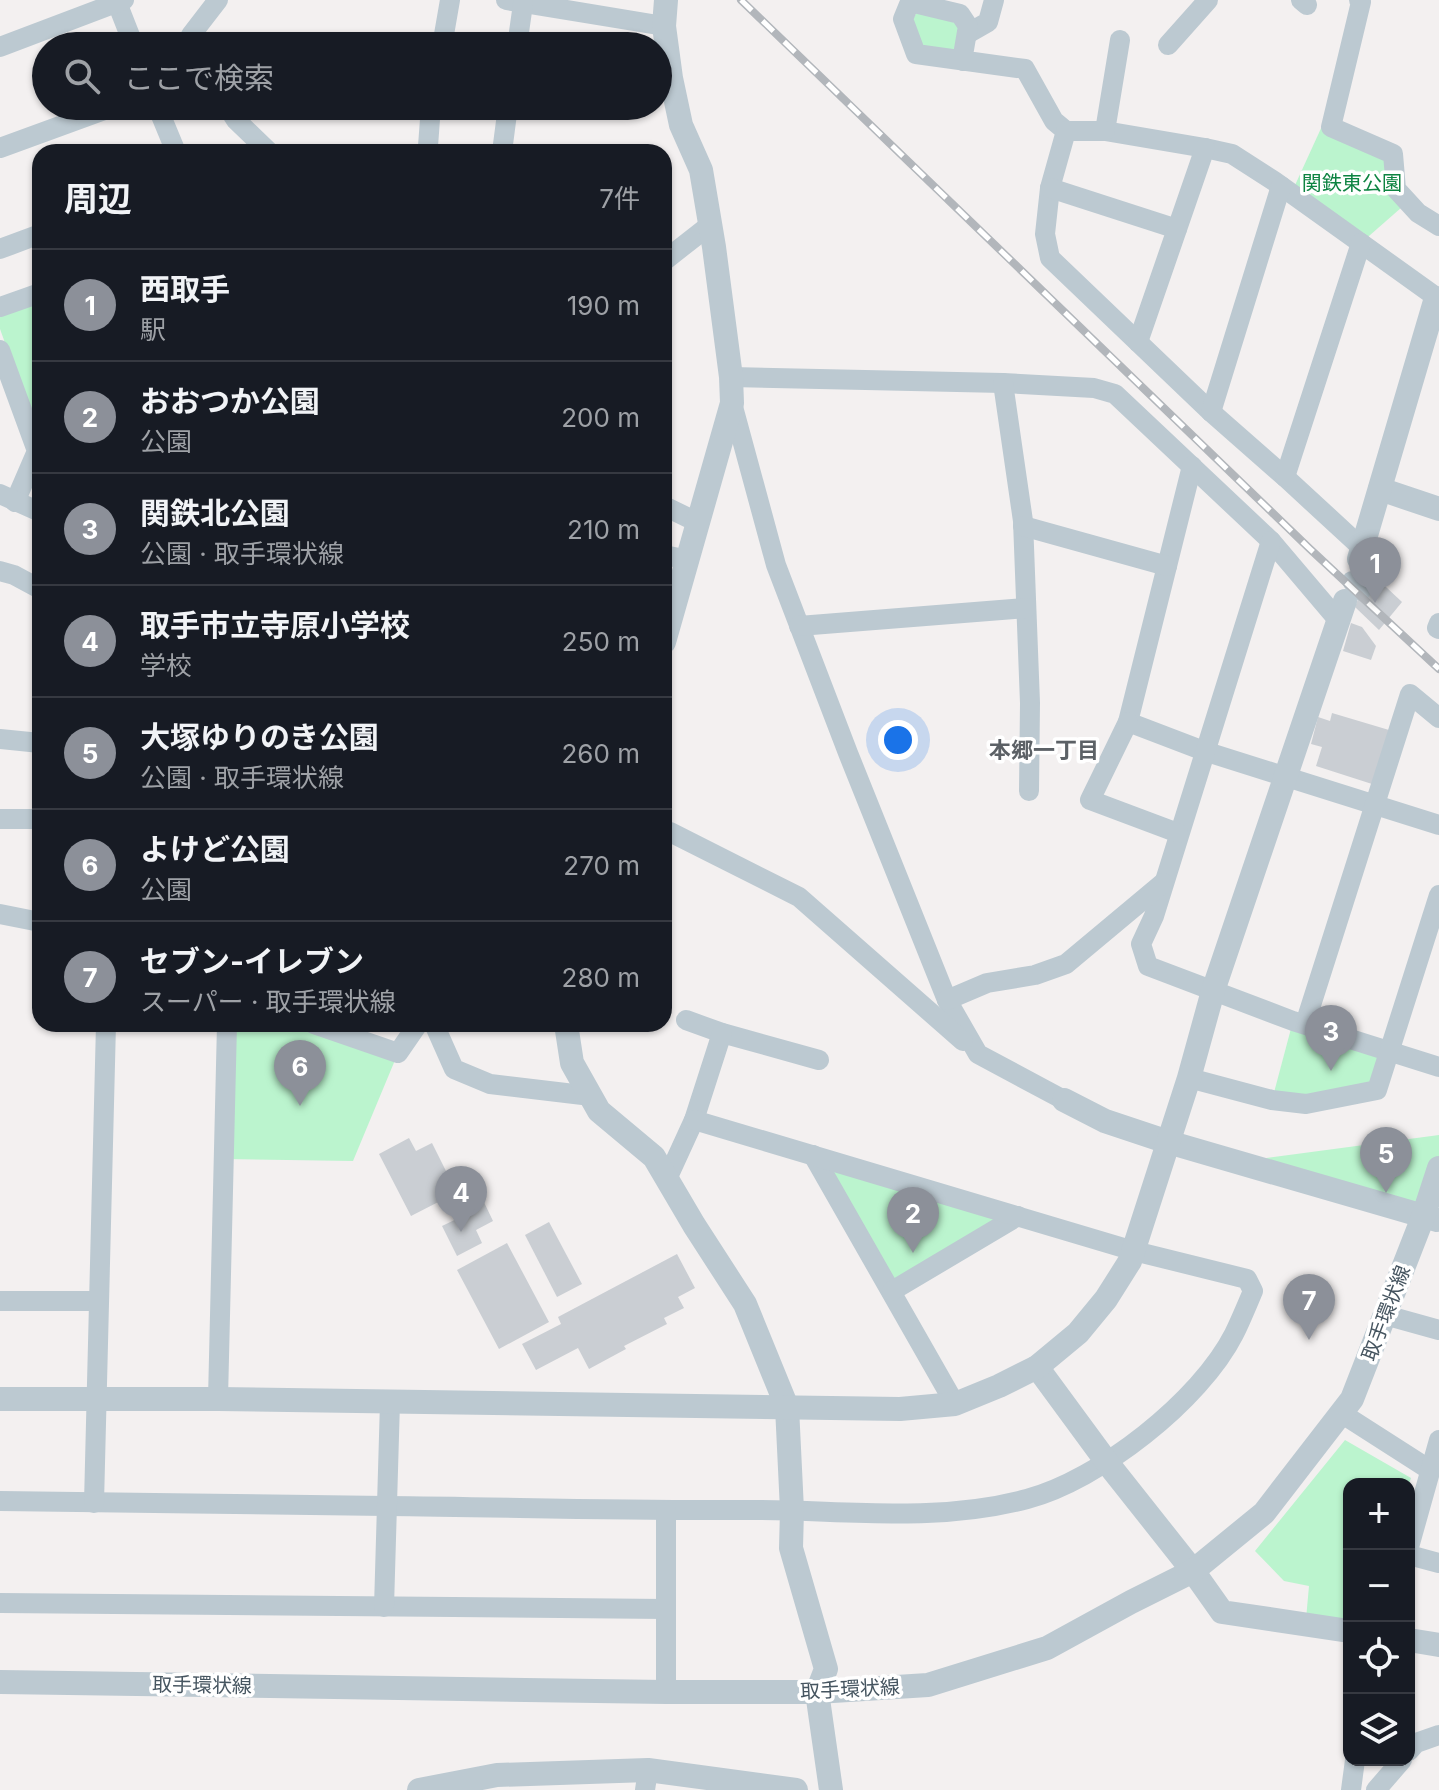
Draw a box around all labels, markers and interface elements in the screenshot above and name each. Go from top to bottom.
search box [32,32,672,120]
icon: search [60,54,104,98]
text: ここで検索 [124,60,274,96]
park label: 関鉄東公園 [1302,171,1402,195]
text: 周辺 [64,178,132,219]
text: 7件 [599,183,640,214]
text: 西取手 [140,271,230,307]
text: 1 [84,290,96,321]
text: 190 m [567,290,640,321]
text: 駅 [140,314,166,345]
text: おおつか公園 [140,383,320,419]
text: 2 [82,402,98,433]
text: 200 m [561,402,640,433]
text: 公園 [140,426,192,457]
text: 関鉄北公園 [140,495,290,531]
text: 3 [82,514,98,545]
text: 210 m [567,514,640,545]
pin: 1 [1349,537,1401,603]
text: 公園 · 取手環状線 [140,538,344,569]
text: 取手市立寺原小学校 [140,607,410,643]
text: 4 [81,626,99,657]
text: 250 m [562,626,640,657]
text: 学校 [140,650,192,681]
text: 大塚ゆりのき公園 [140,719,379,755]
your location [878,720,918,760]
district label: 本郷一丁目 [989,737,1099,763]
text: 5 [82,738,98,769]
text: 260 m [562,738,640,769]
text: 公園 · 取手環状線 [140,762,344,793]
text: よけど公園 [140,831,290,867]
text: 6 [82,850,98,881]
text: 270 m [563,850,640,881]
text: 公園 [140,874,192,905]
text: セブン-イレブン [140,943,364,979]
text: 7 [82,962,98,993]
text: 280 m [562,962,640,993]
text: スーパー · 取手環状線 [140,986,396,1017]
pin: 3 [1305,1005,1357,1071]
pin: 6 [274,1040,326,1106]
pin: 5 [1360,1127,1412,1193]
pin: 4 [435,1166,487,1232]
pin: 2 [887,1187,939,1253]
street label: 取手環状線 [1357,1262,1415,1364]
pin: 7 [1283,1274,1335,1340]
map controls [1343,1478,1415,1766]
button: + [1343,1478,1415,1550]
button: − [1343,1550,1415,1622]
button: locate [1343,1622,1415,1694]
street label: 取手環状線 [152,1672,252,1698]
street label: 取手環状線 [799,1674,901,1704]
button: layers [1343,1694,1415,1766]

